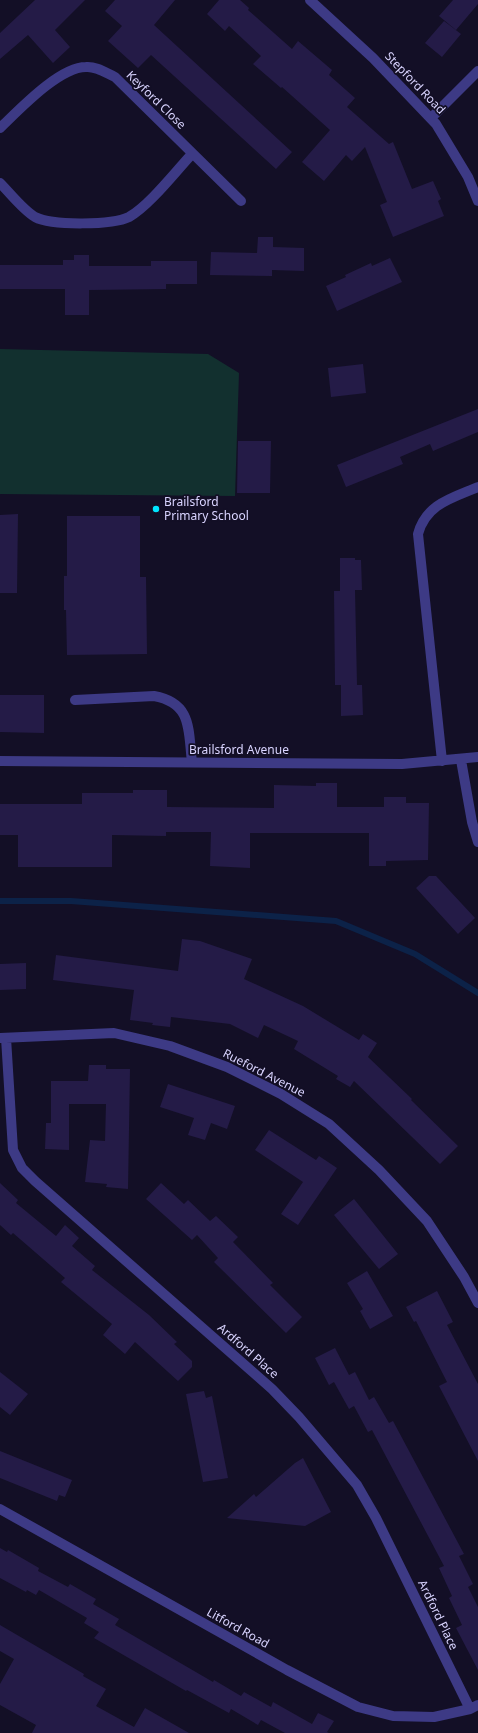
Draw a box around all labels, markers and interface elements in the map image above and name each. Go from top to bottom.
street label: Stepford Road [381,48,449,118]
street label: Keyford Close [123,67,190,133]
place label: Brailsford Primary School [164,493,249,524]
marker: Brailsford Primary School [151,504,161,514]
street label: Brailsford Avenue [189,741,289,758]
street label: Rueford Avenue [220,1044,309,1101]
street label: Ardford Place [214,1319,283,1382]
street label: Ardford Place [414,1577,463,1653]
street label: Litford Road [204,1603,273,1652]

